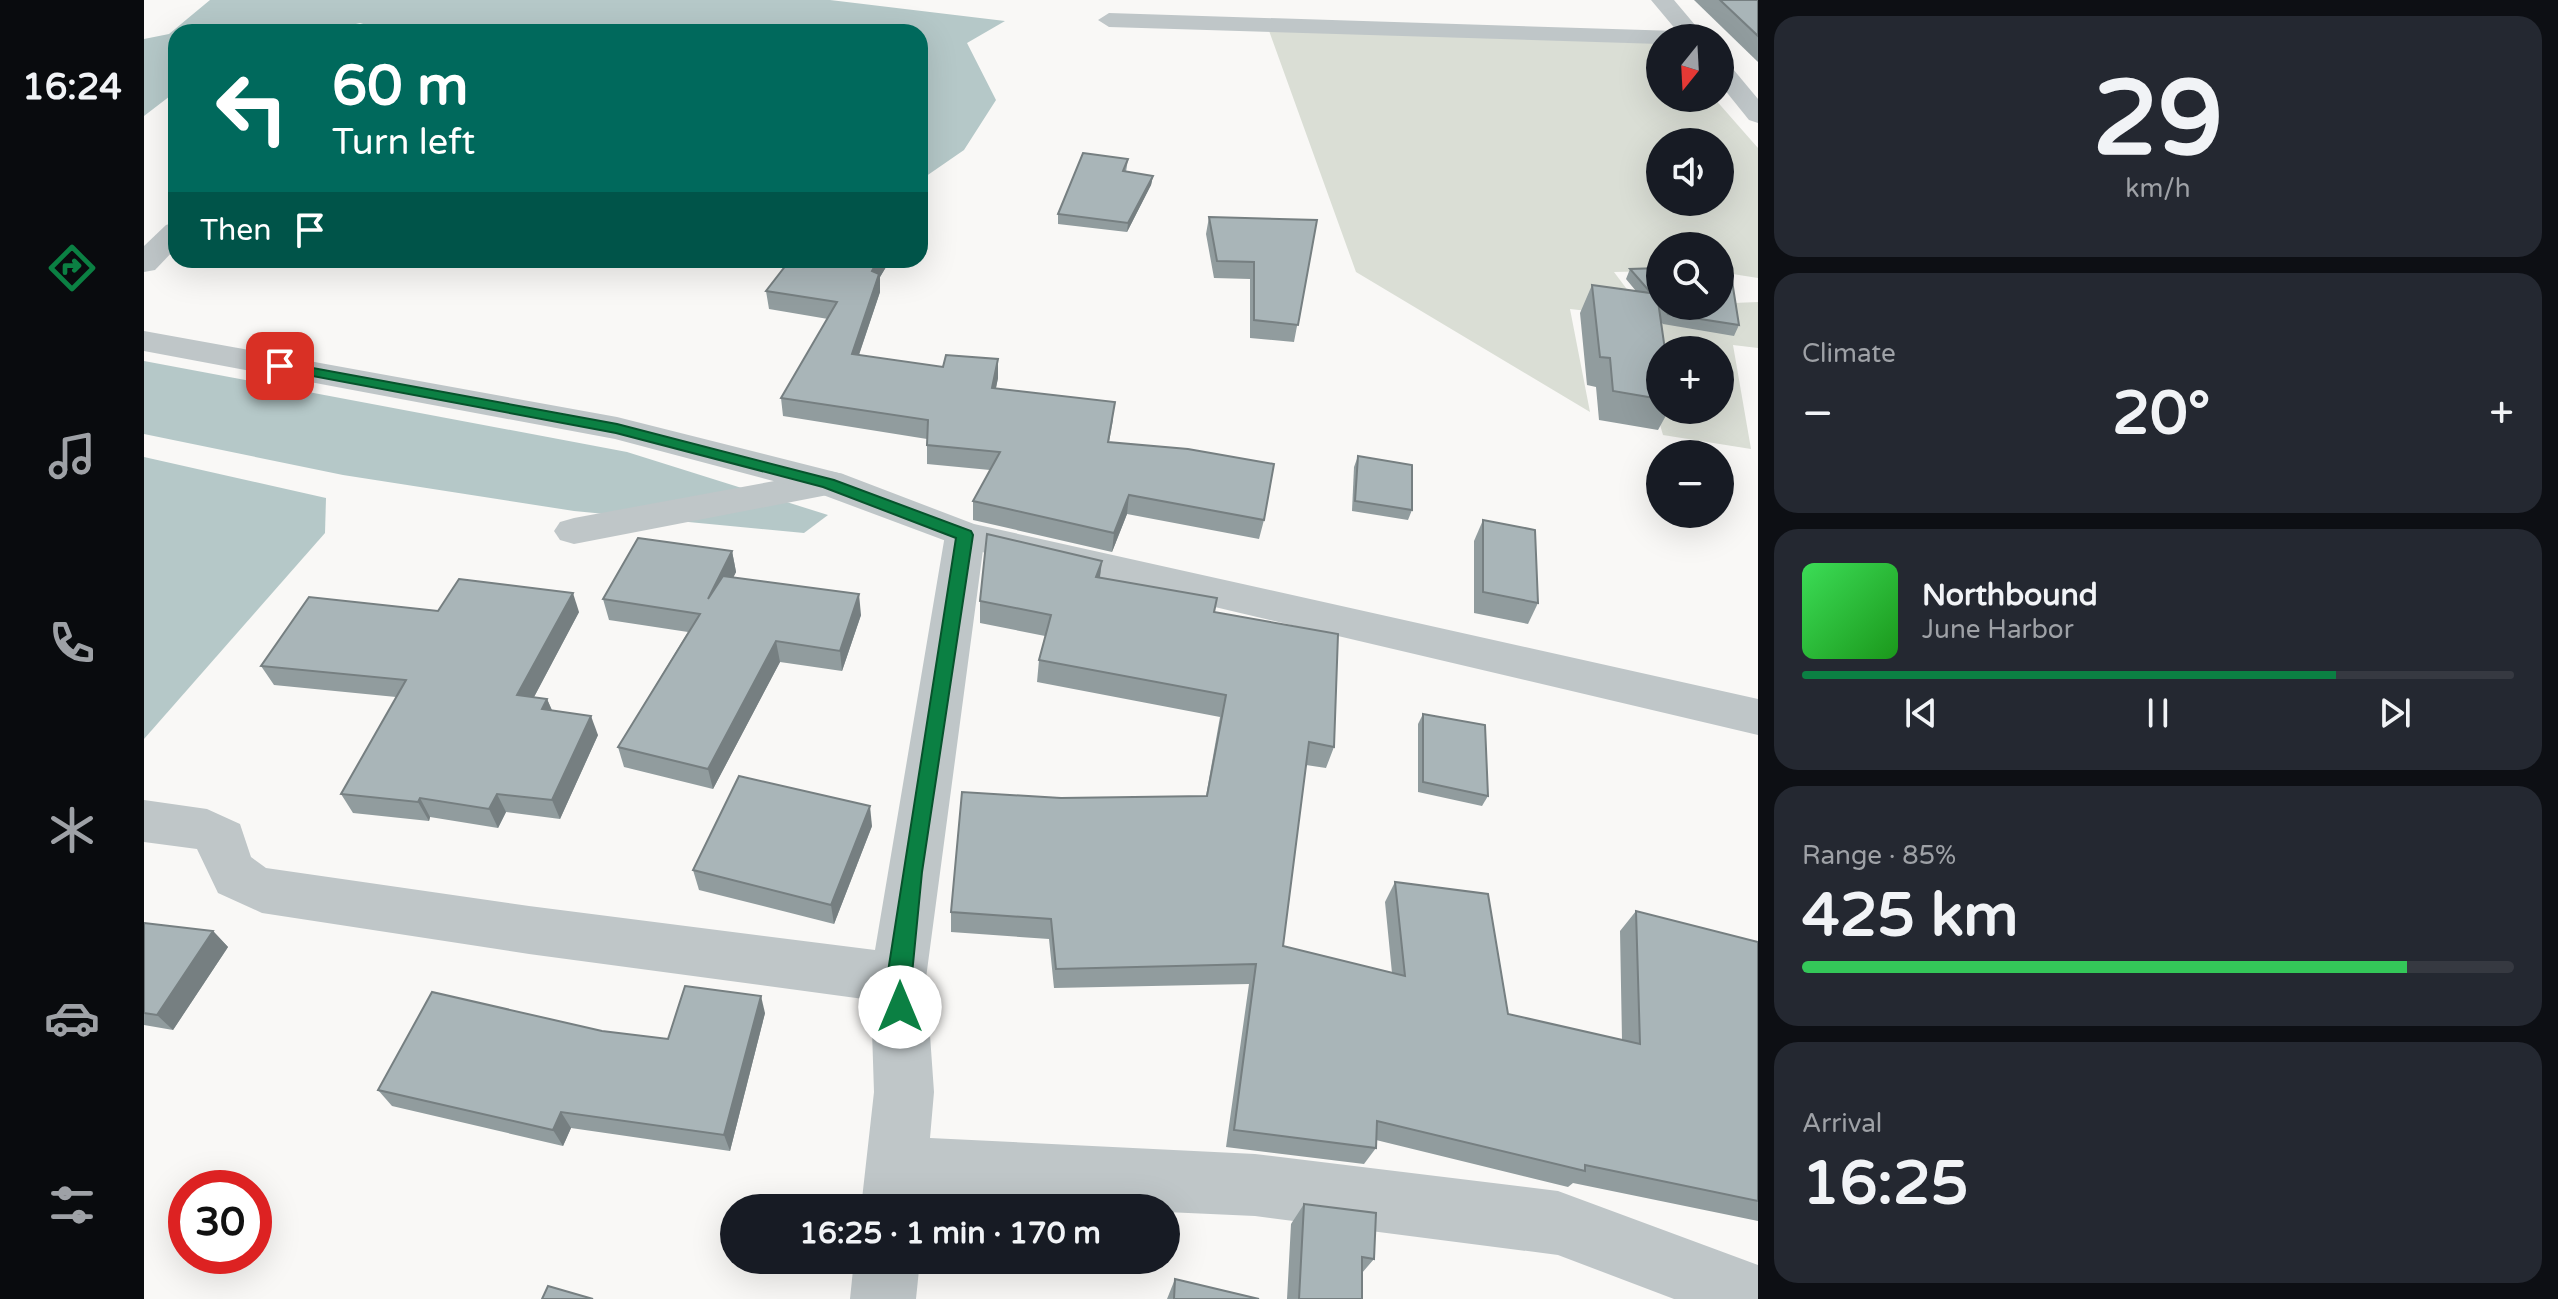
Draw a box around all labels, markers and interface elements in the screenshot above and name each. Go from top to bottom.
north arrow [1646,24,1734,112]
map controls [1646,24,1734,528]
text: 60 m [332,53,468,120]
icon: left [200,56,304,160]
text: 29 [2093,58,2223,183]
text: 16:24 [22,66,122,109]
text: Turn left [332,121,475,164]
button: sound [1646,128,1734,216]
text: km/h [2125,173,2191,204]
icon: arrive [288,208,332,252]
text: Then [200,212,272,249]
button: search [1646,232,1734,320]
icon: directions [44,240,100,296]
pin [246,332,314,400]
button: + [1646,336,1734,424]
text: Climate [1802,338,1896,369]
icon: arrive [258,344,302,388]
text: 20° [2112,378,2210,450]
text: − [1802,388,1833,441]
text: + [2489,388,2514,441]
icon: music [44,428,100,484]
button: − [1646,440,1734,528]
text: Northbound [1922,577,2098,614]
text: June Harbor [1922,614,2074,645]
icon: phone [44,615,100,671]
icon: previous [1899,691,1943,735]
icon: pause [2136,691,2180,735]
icon: next [2373,691,2417,735]
icon: climate [44,802,100,858]
text: Range · 85% [1802,840,1956,871]
text: 425 km [1802,880,2018,952]
position arrow [858,965,942,1049]
icon: car [44,990,100,1046]
text: Arrival [1802,1108,1882,1139]
text: 16:25 [1802,1148,1968,1220]
speed limit sign: 30 [168,1170,272,1274]
icon: filters [44,1177,100,1233]
text: 16:25 · 1 min · 170 m [799,1215,1101,1252]

